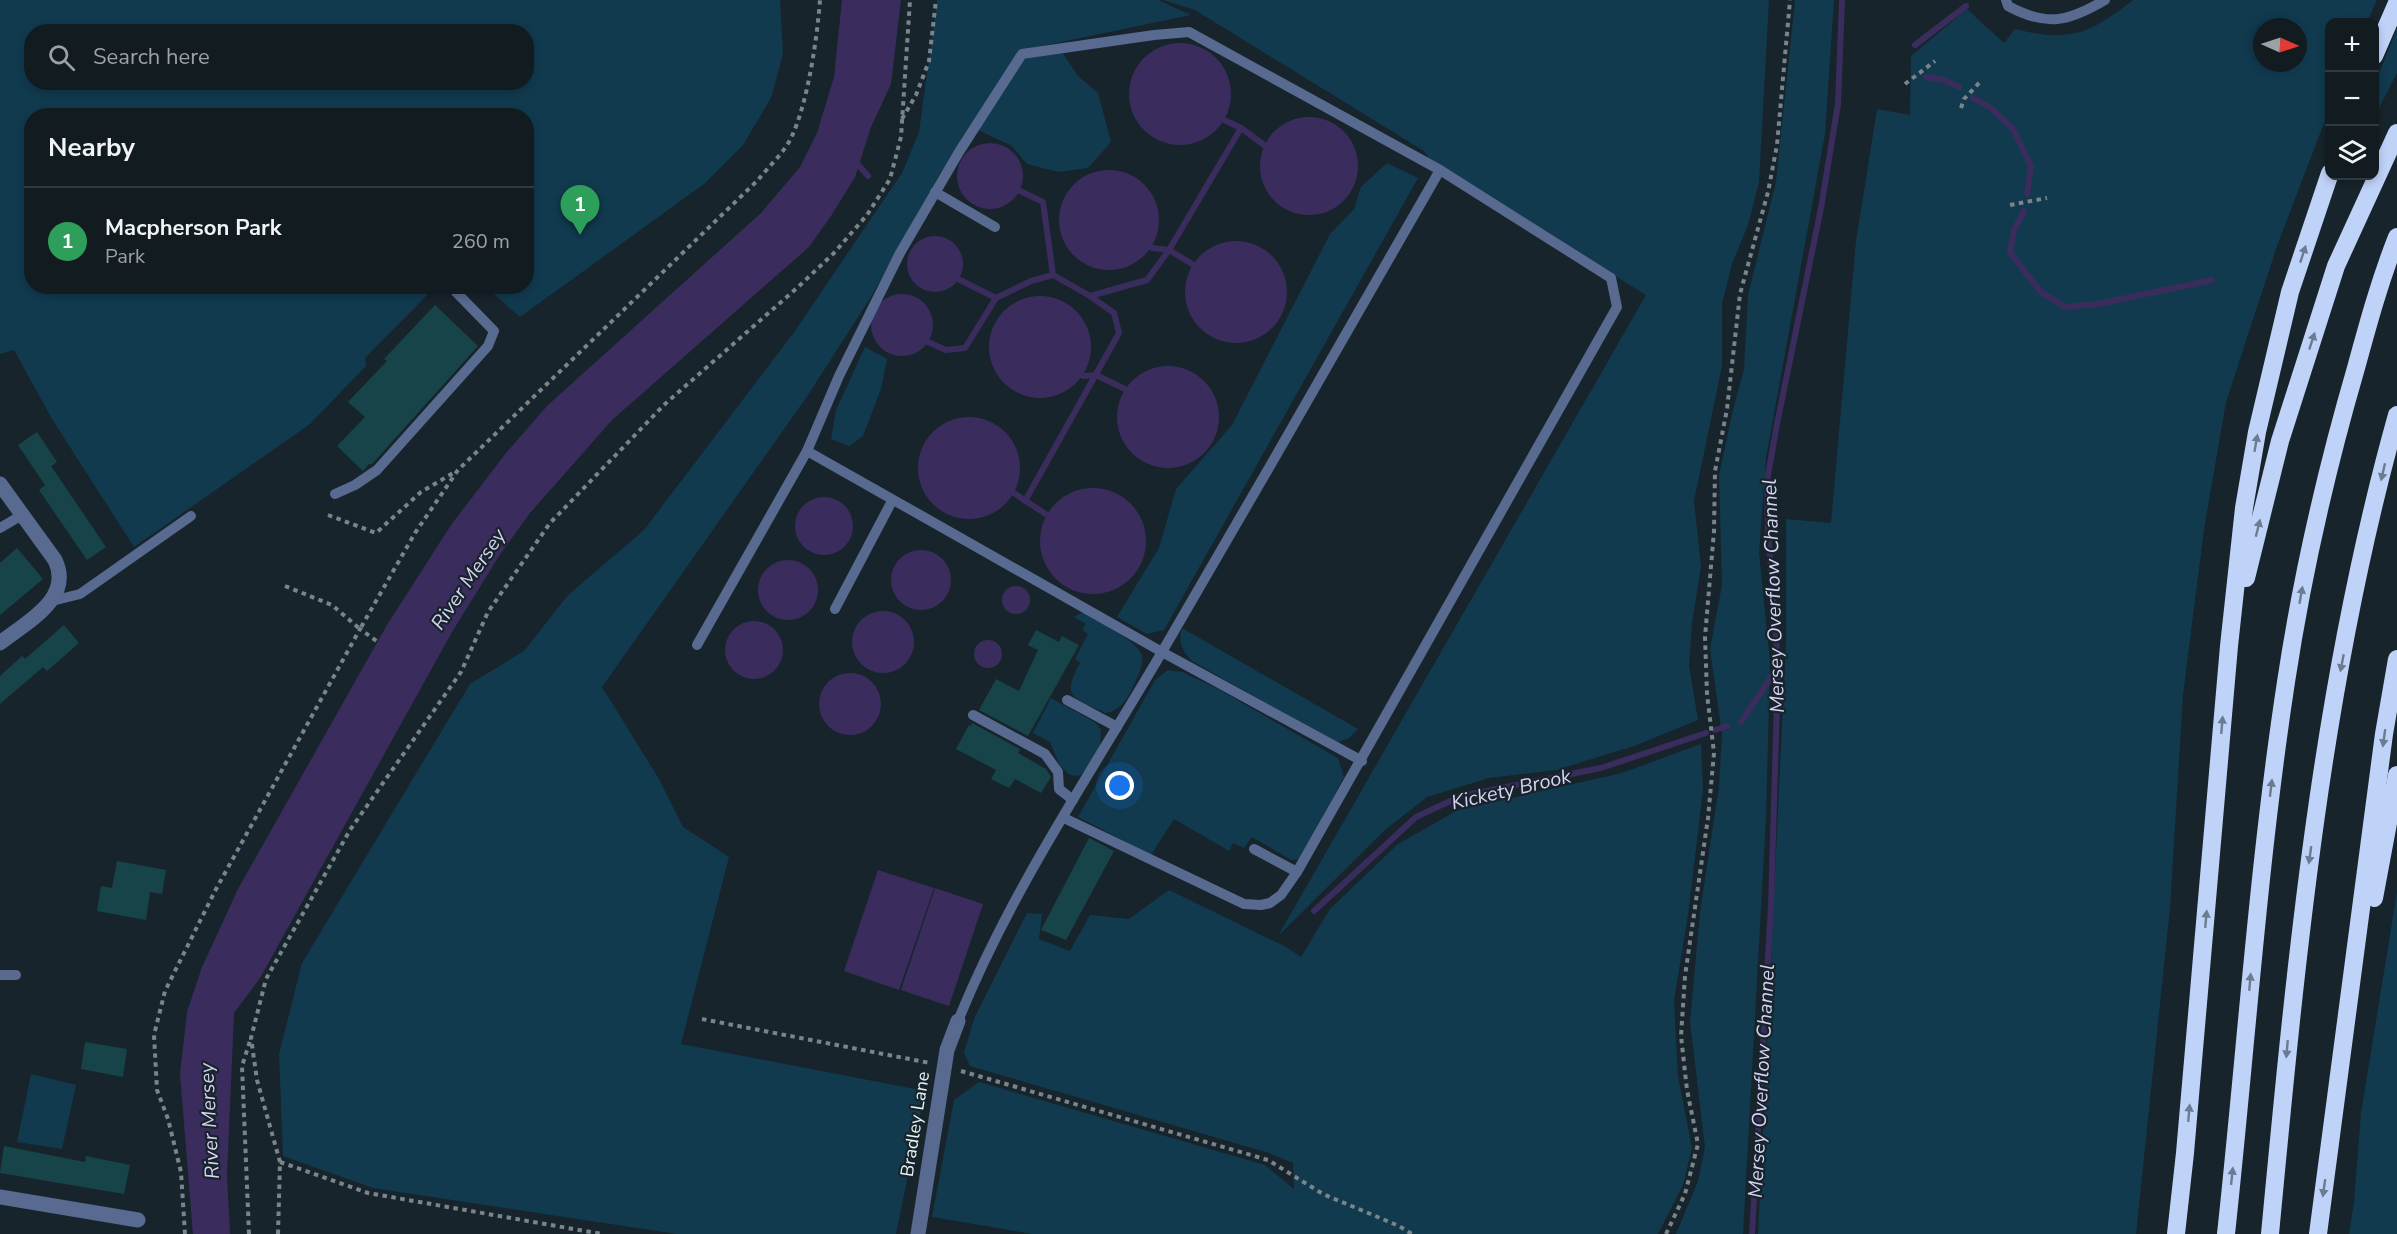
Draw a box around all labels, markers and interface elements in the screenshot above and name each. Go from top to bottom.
north arrow [2253,18,2307,72]
map controls [2325,18,2379,180]
button: + [2325,18,2379,72]
search box [24,24,534,90]
icon: search [45,41,78,74]
text: Search here [93,42,210,72]
button: − [2325,72,2379,126]
button: layers [2325,126,2379,180]
text: Nearby [48,130,135,165]
pin: 1 [560,186,600,235]
text: Macpherson Park [105,213,282,243]
text: 1 [62,228,74,255]
text: 260 m [452,228,510,255]
text: Park [105,243,145,270]
one-way arrow [2299,245,2308,263]
one-way arrow [2308,332,2317,350]
one-way arrow [2251,433,2260,452]
one-way arrow [2377,463,2387,481]
water label: Mersey Overflow Channel [1756,478,1791,714]
one-way arrow [2254,519,2264,538]
water label: River Mersey [425,523,513,635]
one-way arrow [2297,585,2306,604]
one-way arrow [2337,653,2346,672]
one-way arrow [2217,715,2227,734]
one-way arrow [2380,728,2389,747]
water label: Kickety Brook [1449,762,1575,816]
your location [1105,771,1134,800]
one-way arrow [2266,778,2276,797]
one-way arrow [2306,846,2315,865]
one-way arrow [2201,909,2211,928]
water label: Mersey Overflow Channel [1742,963,1781,1199]
one-way arrow [2246,972,2255,991]
one-way arrow [2282,1039,2292,1058]
water label: River Mersey [193,1061,226,1180]
street label: Bradley Lane [895,1070,935,1178]
one-way arrow [2184,1104,2194,1123]
one-way arrow [2227,1166,2237,1185]
one-way arrow [2320,1179,2329,1198]

